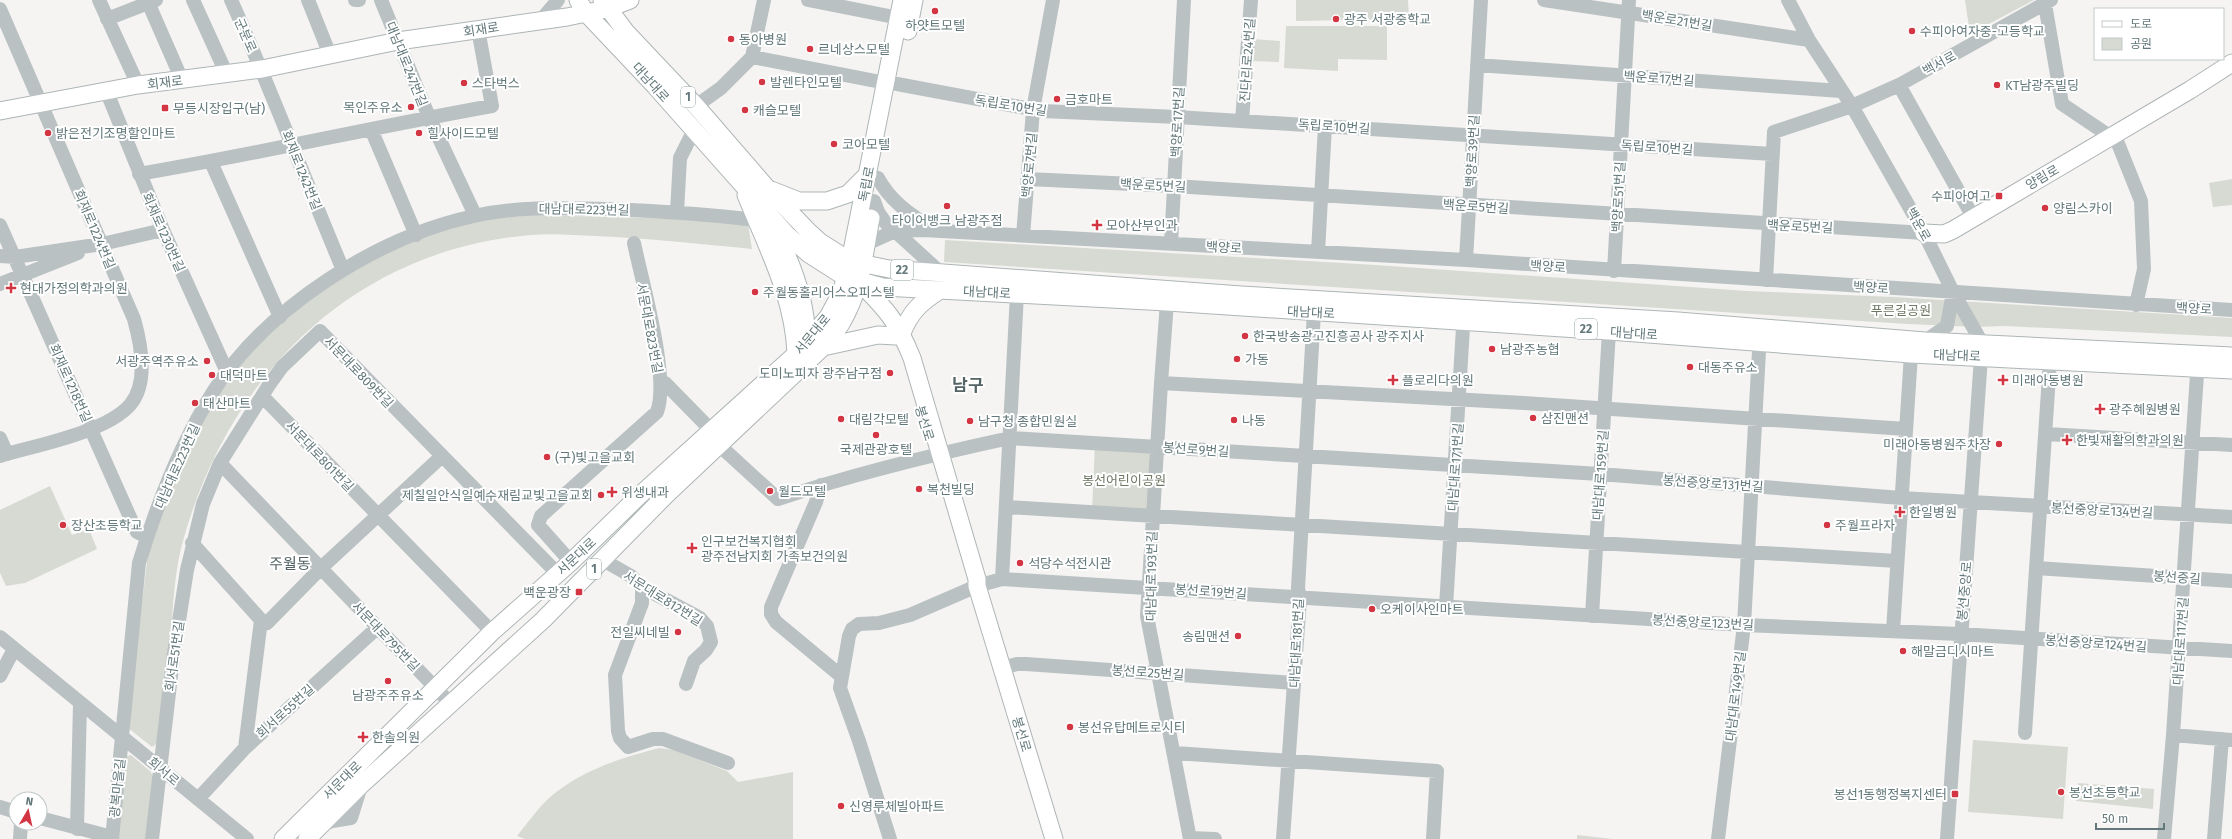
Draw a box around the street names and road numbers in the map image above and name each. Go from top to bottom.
street label: 백운로21번길 [1640,7,1713,33]
street label: 군분로 [231,16,260,55]
street label: 진다리로24번길 [1237,17,1258,103]
street label: 회재로 [462,19,500,40]
street label: 대남대로247번길 [383,20,430,109]
street label: 백서로 [1920,48,1959,79]
street label: 대남대로 [629,60,672,105]
street label: 백운로17번길 [1623,69,1695,88]
street label: 회재로 [146,73,184,92]
street label: 백양로17번길 [1168,86,1187,158]
road number: 1 [681,87,695,107]
street label: 독립로10번길 [974,92,1048,119]
street label: 백양로39번길 [1463,114,1482,188]
street label: 독립로10번길 [1297,116,1371,137]
street label: 회재로1242번길 [279,128,324,212]
street label: 백양로7번길 [1019,132,1040,198]
street label: 독립로10번길 [1620,137,1694,158]
street label: 백양로51번길 [1609,161,1628,233]
street label: 양림로 [2023,162,2062,193]
street label: 독립로 [856,165,877,203]
street label: 백운로5번길 [1119,176,1186,195]
street label: 회재로1224번길 [71,187,118,271]
street label: 회재로1230번길 [139,190,188,274]
street label: 백운로5번길 [1442,197,1510,216]
street label: 대남대로223번길 [538,201,630,218]
street label: 백운로 [1903,205,1934,244]
street label: 백운로5번길 [1766,217,1833,236]
street label: 백양로 [1206,239,1242,256]
street label: 백양로 [1530,258,1566,275]
road number: 22 [891,260,913,280]
street label: 백양로 [1853,279,1889,296]
street label: 서문대로823번길 [633,282,666,375]
street label: 대남대로 [963,284,1011,301]
street label: 백양로 [2176,300,2212,317]
street label: 대남대로 [1287,304,1335,321]
street label: 서문대로 [791,311,834,357]
road number: 22 [1575,319,1597,339]
street label: 대남대로 [1610,324,1658,343]
street label: 서문대로809번길 [321,334,396,411]
street label: 회재로1218번길 [47,342,95,425]
street label: 대남대로 [1933,347,1981,364]
street label: 봉선로 [912,404,937,443]
street label: 서문대로801번길 [282,418,357,494]
street label: 대남대로223번길 [152,422,203,511]
street label: 대남대로171번길 [1445,422,1466,512]
street label: 대남대로159번길 [1590,429,1611,521]
street label: 봉선로9번길 [1162,440,1230,459]
street label: 봉선중앙로131번길 [1662,472,1764,495]
street label: 봉선중앙로134번길 [2050,500,2154,521]
street label: 대남대로193번길 [1143,531,1160,621]
street label: 서문대로 [554,535,599,578]
road number: 1 [587,559,601,579]
street label: 봉선중앙로 [1954,561,1975,621]
street label: 서문대로812번길 [620,568,705,629]
street label: 봉선중길 [2153,568,2201,587]
street label: 봉선로19번길 [1174,581,1248,602]
street label: 대남대로117번길 [2170,596,2191,686]
street label: 대남대로181번길 [1287,598,1306,688]
street label: 서문대로795번길 [349,599,423,674]
street label: 봉선중앙로123번길 [1652,612,1754,633]
street label: 회서로51번길 [162,620,187,692]
street label: 봉선중앙로124번길 [2044,632,2148,655]
street label: 대남대로149번길 [1723,650,1748,742]
street label: 봉선로25번길 [1111,662,1185,683]
street label: 회서로55번길 [253,681,317,741]
street label: 봉선로 [1009,715,1034,754]
street label: 회서로 [145,754,182,789]
street label: 광복마을길 [107,758,128,819]
street label: 서문대로 [320,758,365,803]

